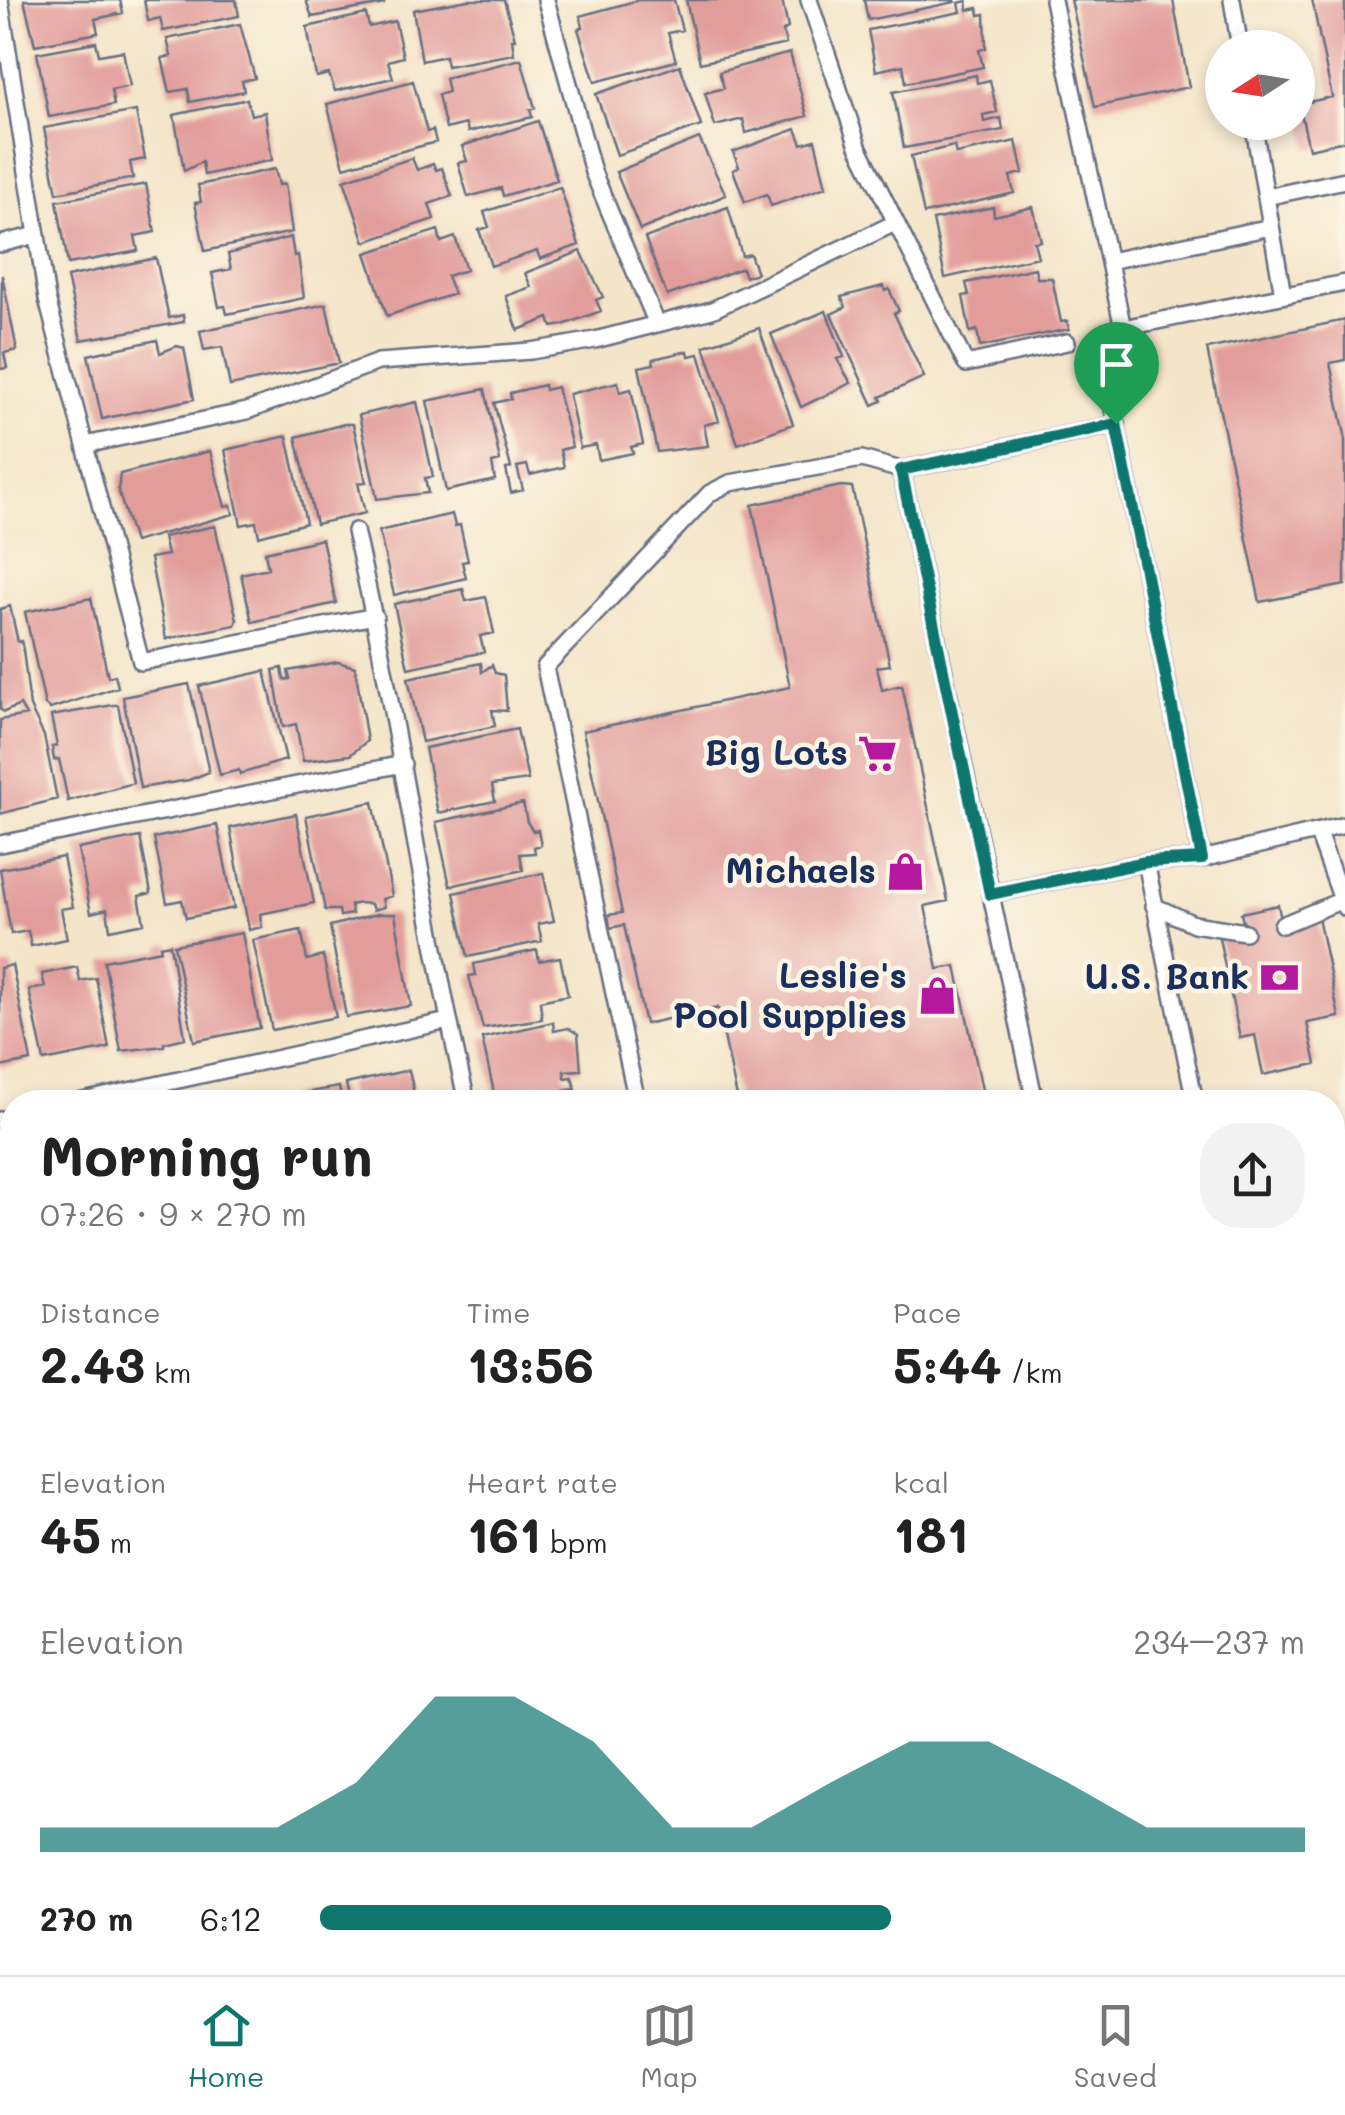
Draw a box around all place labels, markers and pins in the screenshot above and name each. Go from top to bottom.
pin [1074,322,1159,425]
place label: Big Lots [704,728,848,774]
supermarket icon: Big Lots [857,732,899,774]
place label: Michaels [725,846,876,892]
shop icon: Michaels [885,850,927,892]
place label: Leslie's Pool Supplies [673,951,907,1037]
place label: U.S. Bank [1084,952,1249,998]
bank icon: U.S. Bank [1258,956,1300,998]
shop icon: Leslie's Pool Supplies [916,975,958,1017]

